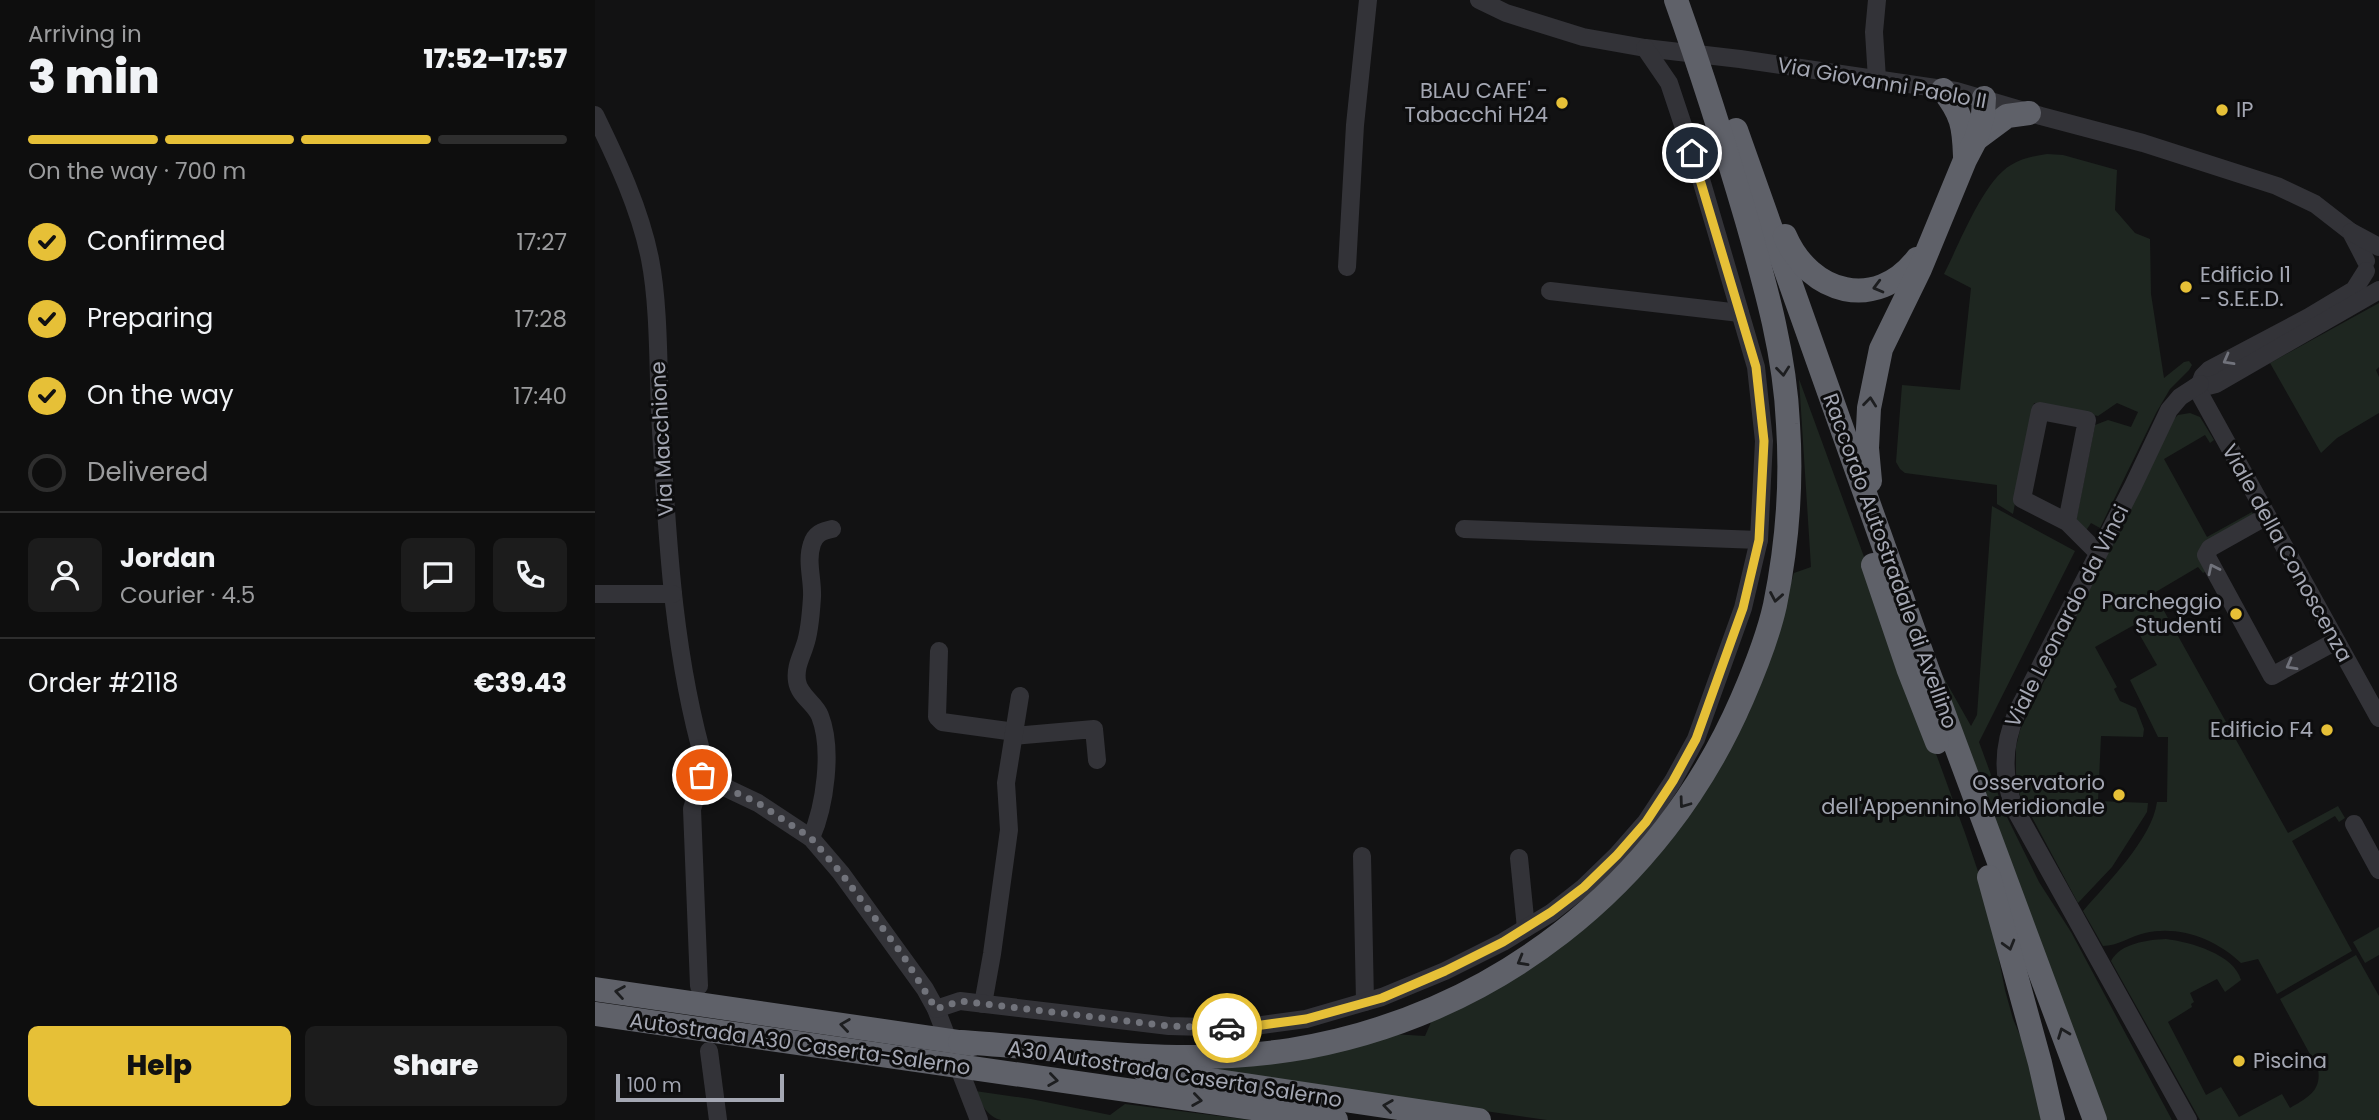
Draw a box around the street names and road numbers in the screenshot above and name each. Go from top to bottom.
street label: Via Giovanni Paolo II [1775,50,1989,115]
street label: Via Macchione [643,361,680,517]
street label: Raccordo Autostradale di Avellino [1816,389,1965,732]
street label: Viale della Conoscenza [2215,439,2360,667]
street label: Viale Leonardo da Vinci [1998,499,2135,732]
street label: Autostrada A30 Caserta-Salerno [628,1005,972,1082]
street label: A30 Autostrada Caserta Salerno [1006,1033,1344,1114]

